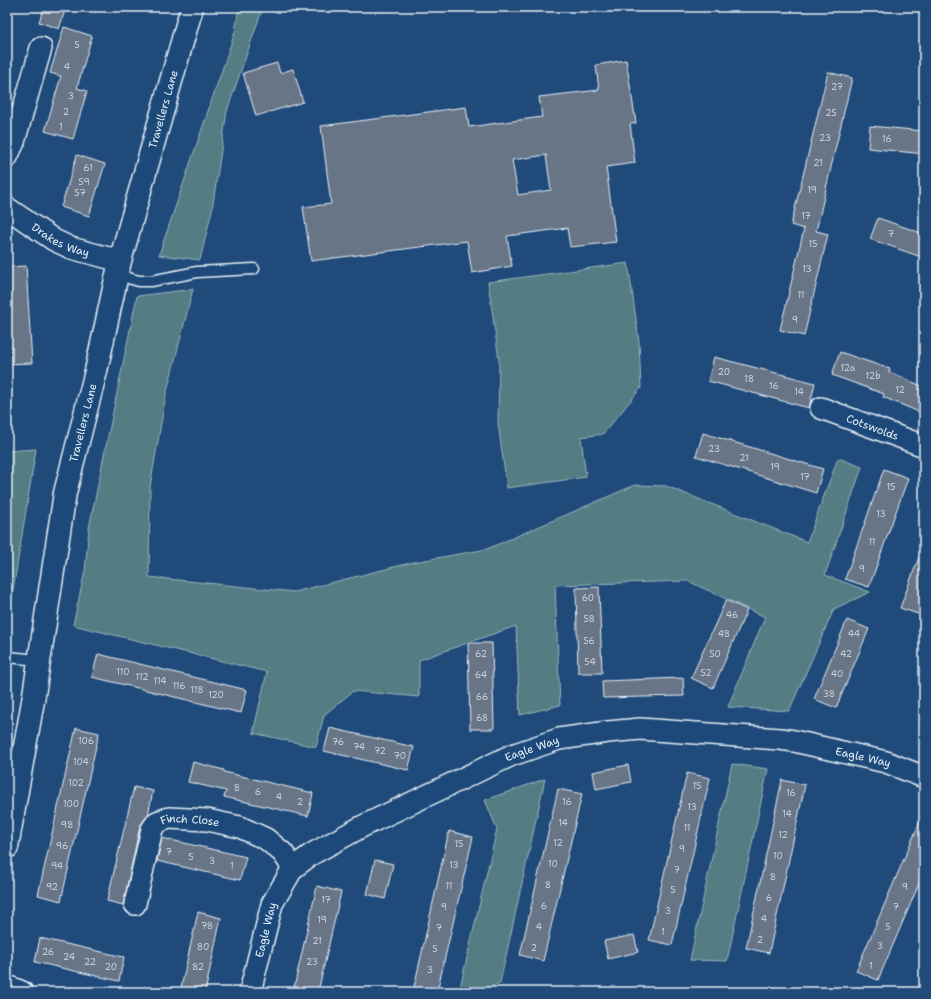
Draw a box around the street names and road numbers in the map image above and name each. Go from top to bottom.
street label: Travellers Lane [145,68,182,150]
street label: Drakes Way [29,220,91,261]
street label: Travellers Lane [66,382,100,464]
street label: Cotswolds [844,411,901,444]
street label: Eagle Way [502,733,561,765]
street label: Eagle Way [834,744,893,771]
street label: Finch Close [158,811,221,830]
street label: Eagle Way [252,901,280,959]

